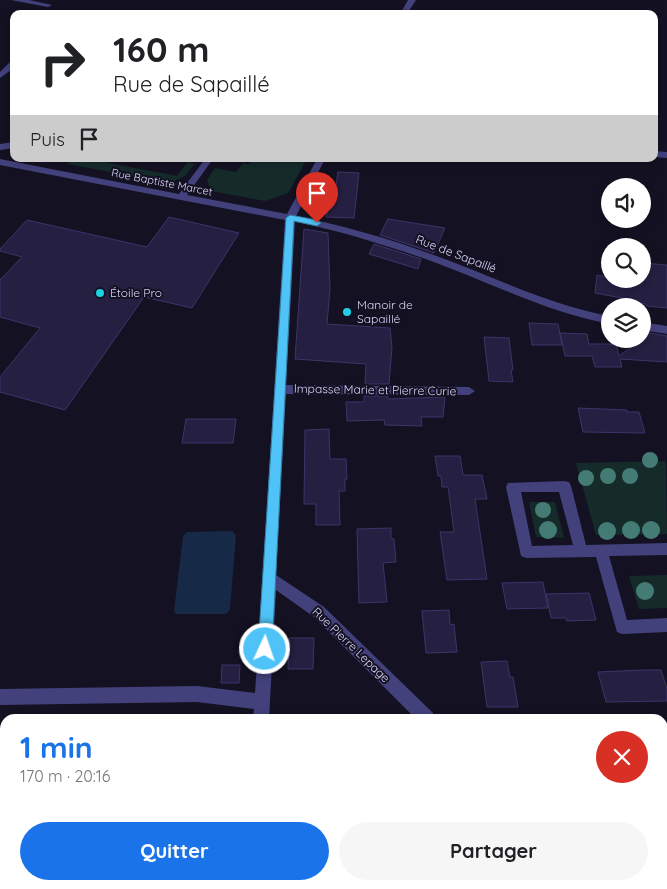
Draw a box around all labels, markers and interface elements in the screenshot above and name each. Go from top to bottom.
text: 160 m [113,27,210,71]
icon: right [30,30,95,95]
text: Rue de Sapaillé [113,70,270,98]
icon: arrive [75,125,103,153]
text: Puis [30,127,65,151]
street label: Rue Baptiste Marcet [110,165,214,199]
pin [296,172,338,223]
map controls [601,178,651,348]
button: sound [601,178,651,228]
icon: arrive [303,179,331,207]
street label: Rue de Sapaillé [414,231,499,276]
button: search [601,238,651,288]
place label: Étoile Pro [110,285,162,300]
marker: Étoile Pro [94,287,106,299]
place label: Manoir de Sapaillé [357,297,413,326]
button: layers [601,298,651,348]
marker: Manoir de Sapaillé [341,306,353,318]
street label: Impasse Marie et Pierre Curie [294,381,457,398]
street label: Rue Pierre Lepage [309,604,393,686]
position arrow [238,622,290,674]
text: 1 min [20,728,93,766]
button: close [596,731,648,783]
text: 170 m · 20:16 [20,766,110,786]
button: Quitter [20,822,329,880]
button: Partager [339,822,648,880]

